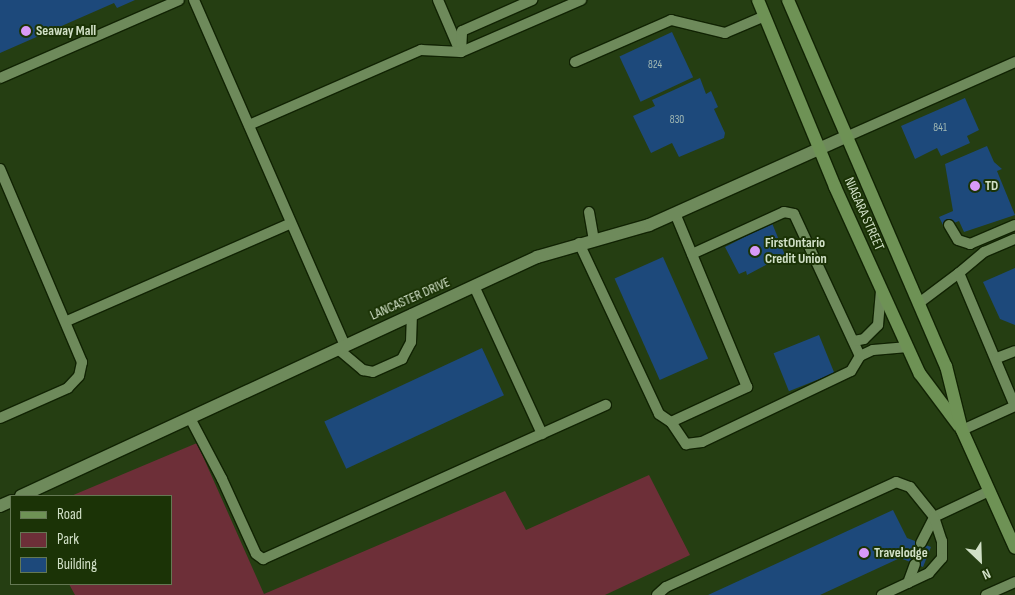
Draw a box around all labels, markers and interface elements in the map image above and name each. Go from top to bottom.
place label: Seaway Mall [36,23,96,39]
marker: Seaway Mall [20,25,32,37]
house number: 824 [648,58,662,72]
house number: 830 [670,113,684,127]
house number: 841 [933,121,947,135]
street label: NIAGARA STREET [840,175,888,253]
place label: TD [985,178,998,194]
marker: TD [969,180,981,192]
place label: FirstOntario Credit Union [765,235,827,268]
marker: FirstOntario Credit Union [749,245,761,257]
street label: LANCASTER DRIVE [368,274,452,324]
legend [10,495,172,585]
text: Road [57,505,82,524]
text: Park [57,530,79,549]
north arrow [955,535,1005,585]
place label: Travelodge [874,545,928,561]
marker: Travelodge [858,547,870,559]
text: Building [57,555,97,574]
text: N [979,565,993,583]

